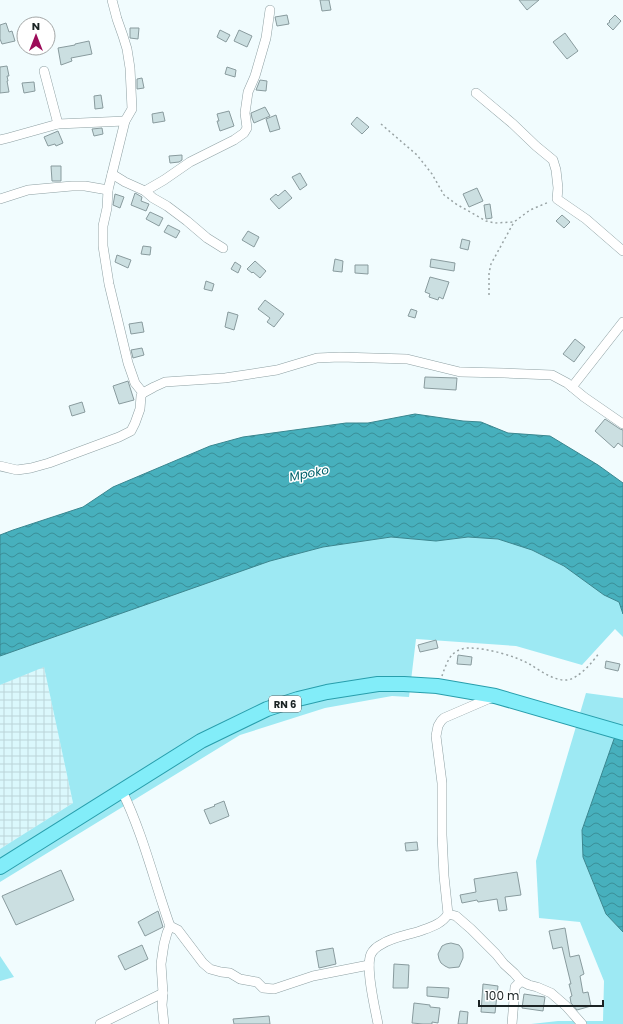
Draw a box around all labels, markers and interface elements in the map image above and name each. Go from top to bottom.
north arrow [16,16,56,56]
text: N [32,18,40,34]
water label: Mpoko [288,461,331,485]
road number: RN 6 [269,696,301,712]
scale bar [479,982,603,1008]
text: 100 m [485,987,519,1004]

